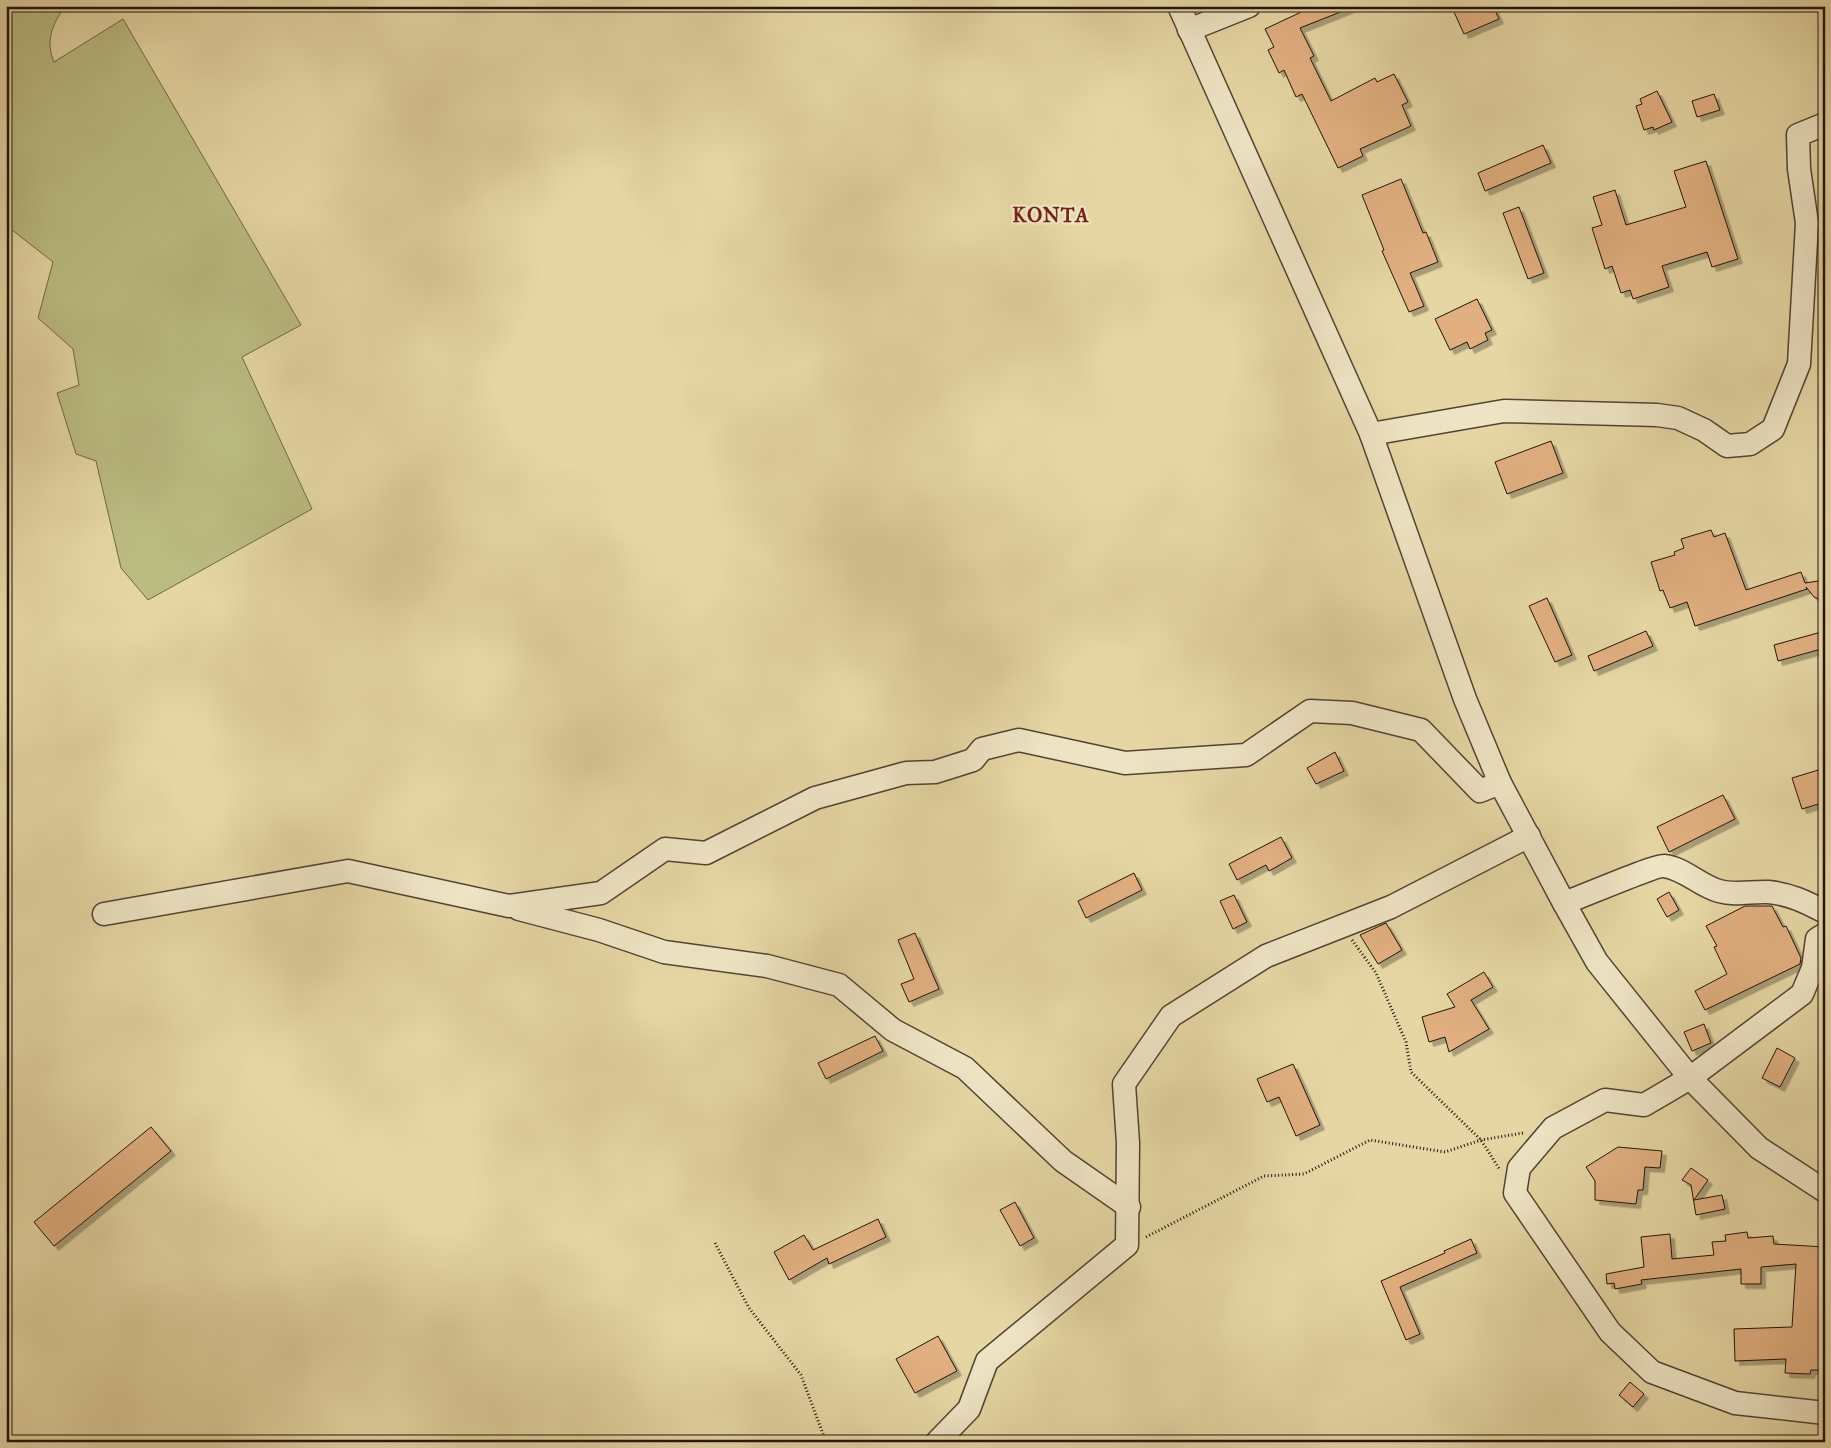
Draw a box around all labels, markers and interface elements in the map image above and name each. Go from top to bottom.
district label: KONTA [1012,203,1090,227]

